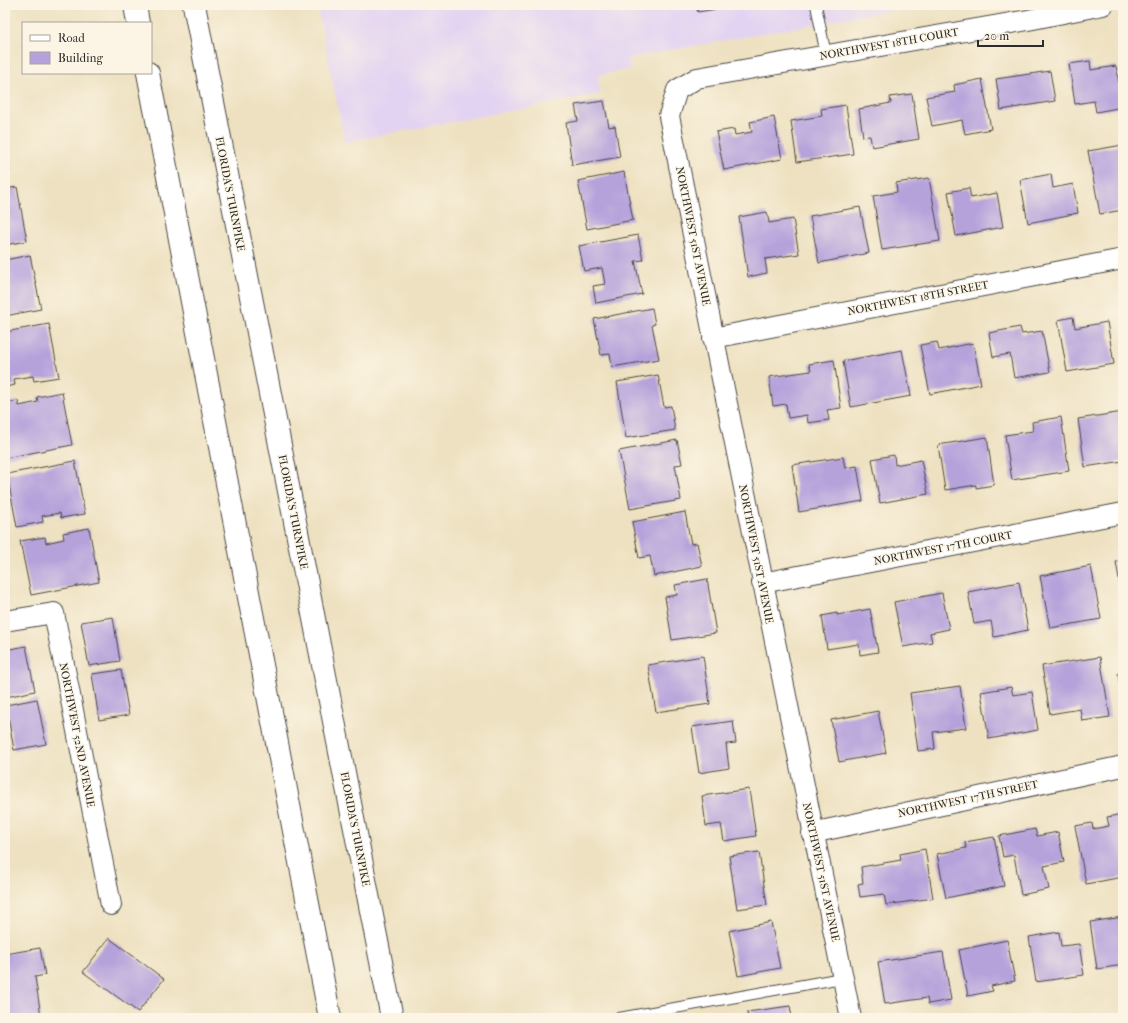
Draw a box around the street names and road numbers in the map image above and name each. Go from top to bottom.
street label: NORTHWEST 18TH COURT [818,25,960,63]
street label: FLORIDA'S TURNPIKE [213,136,248,253]
street label: NORTHWEST 51ST AVENUE [673,165,713,307]
street label: NORTHWEST 18TH STREET [846,278,990,318]
street label: FLORIDA'S TURNPIKE [276,454,311,571]
street label: NORTHWEST 51ST AVENUE [736,483,776,625]
street label: NORTHWEST 17TH COURT [873,528,1014,568]
street label: NORTHWEST 52ND AVENUE [57,662,97,809]
street label: FLORIDA'S TURNPIKE [338,771,373,888]
street label: NORTHWEST 17TH STREET [897,778,1040,820]
street label: NORTHWEST 51ST AVENUE [800,801,842,943]

